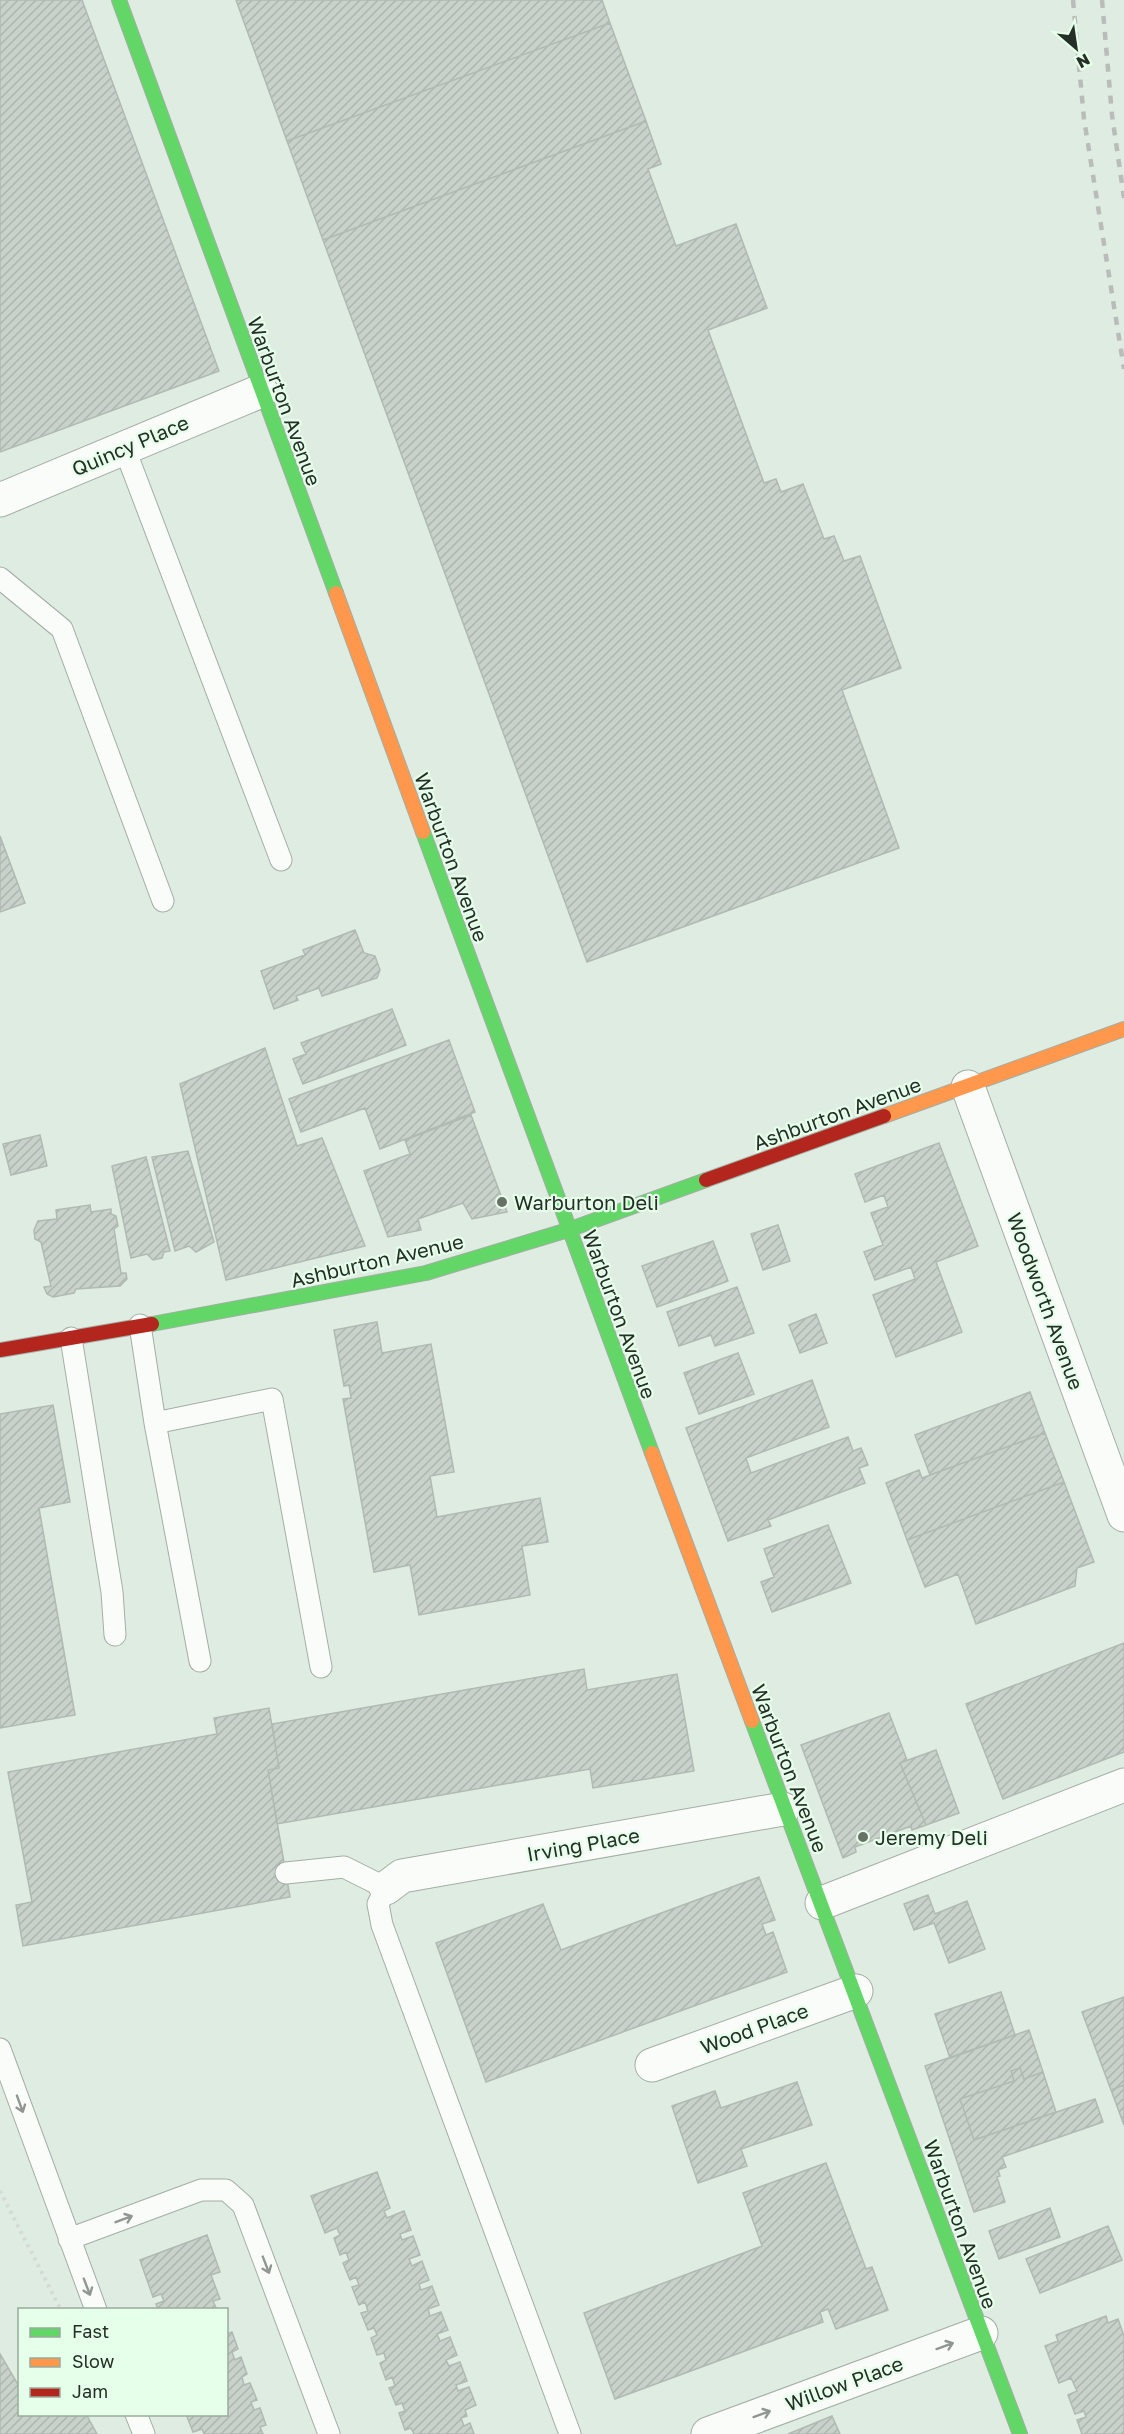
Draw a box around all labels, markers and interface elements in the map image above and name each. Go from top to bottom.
north arrow [1046,18,1106,78]
text: N [1073,49,1093,73]
street label: Warburton Avenue [243,313,327,489]
street label: Quincy Place [68,410,192,480]
street label: Warburton Avenue [410,769,494,945]
street label: Ashburton Avenue [750,1072,924,1154]
place label: Warburton Deli [514,1190,659,1214]
marker: Warburton Deli [495,1195,509,1209]
street label: Woodworth Avenue [1003,1209,1089,1393]
street label: Warburton Avenue [578,1226,662,1402]
street label: Ashburton Avenue [288,1228,466,1292]
street label: Warburton Avenue [747,1681,833,1855]
street label: Irving Place [525,1822,641,1866]
place label: Jeremy Deli [875,1825,988,1849]
marker: Jeremy Deli [856,1830,870,1844]
street label: Wood Place [697,1997,811,2059]
one-way arrow [15,2094,26,2113]
street label: Warburton Avenue [919,2136,1003,2312]
one-way arrow [114,2212,132,2223]
one-way arrow [261,2256,272,2274]
one-way arrow [82,2277,93,2296]
legend [18,2308,228,2416]
text: Fast [72,2320,109,2342]
one-way arrow [935,2339,954,2350]
text: Slow [72,2350,115,2372]
street label: Willow Place [782,2351,906,2415]
text: Jam [72,2380,108,2402]
one-way arrow [753,2407,771,2418]

